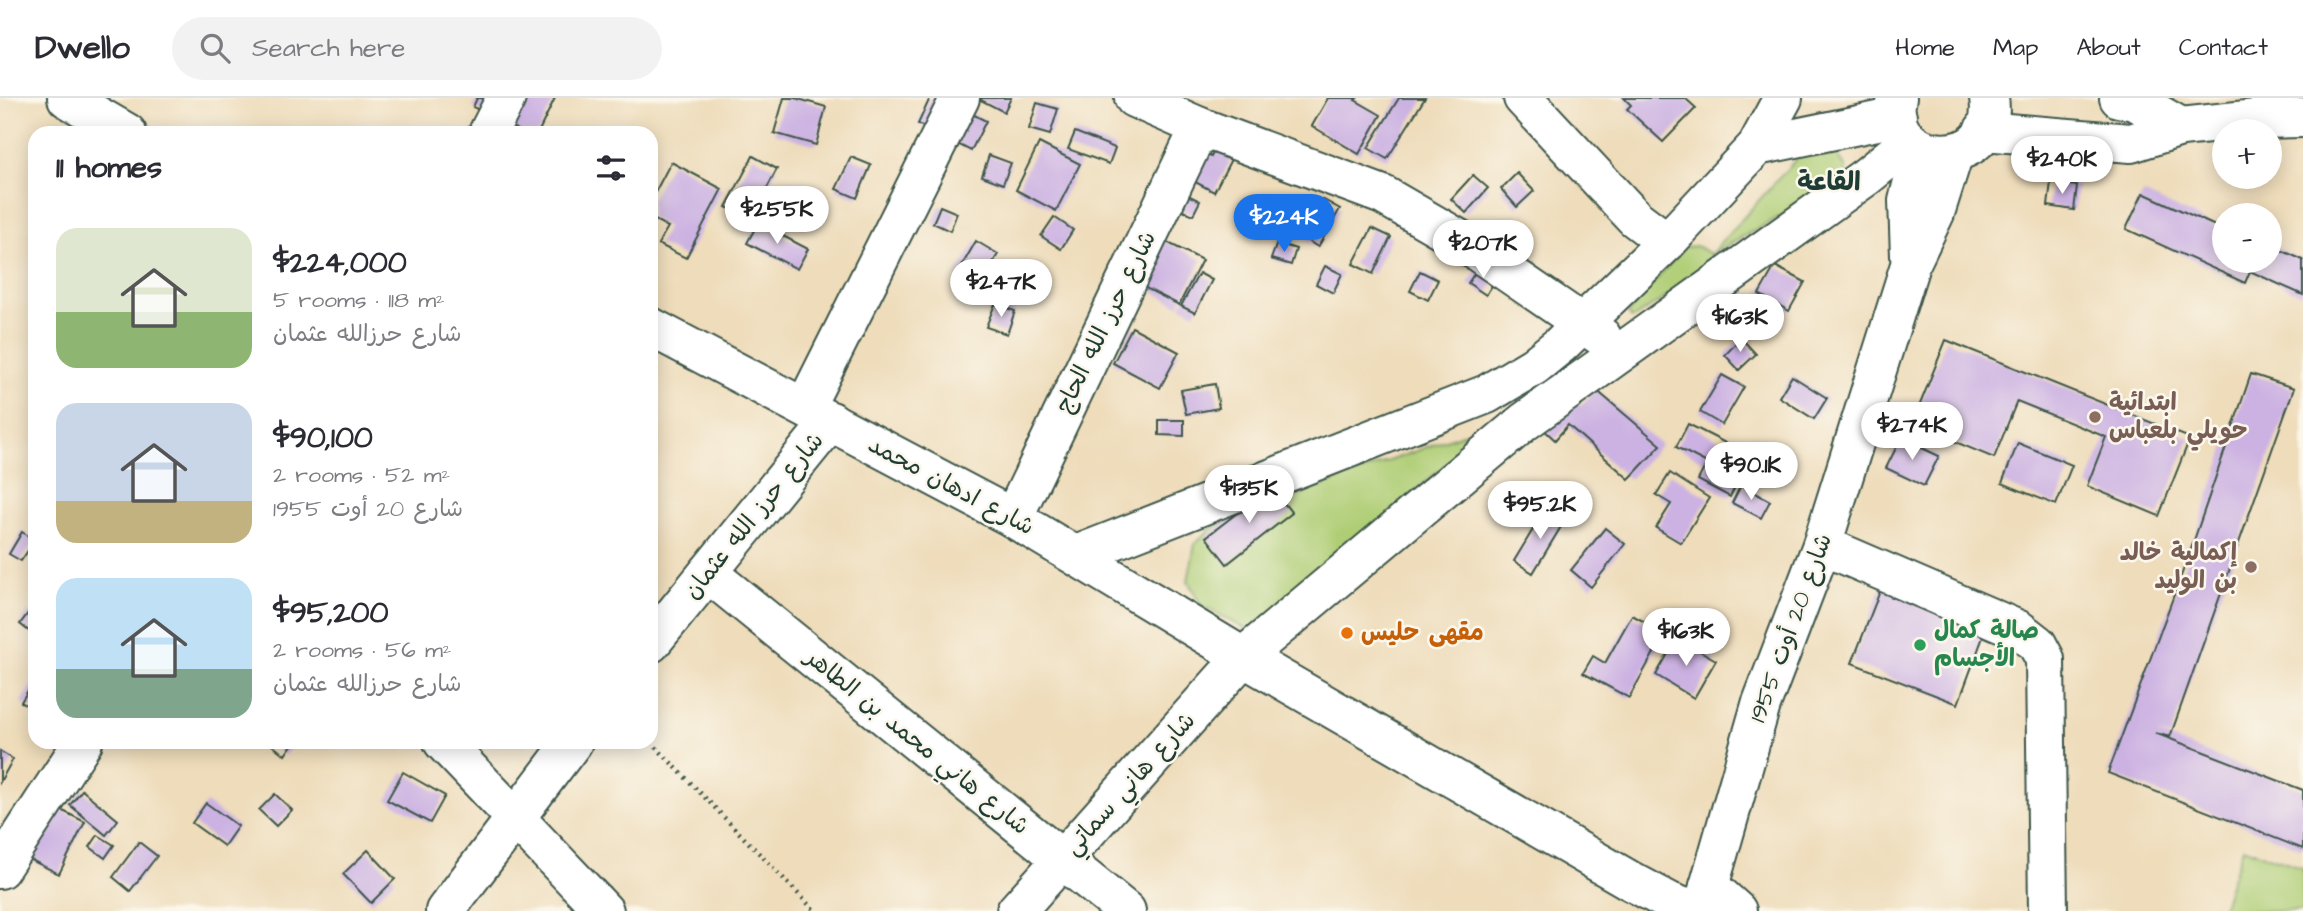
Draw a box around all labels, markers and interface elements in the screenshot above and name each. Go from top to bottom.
search box [172,17,662,80]
text: Dwello [35,25,130,71]
icon: search [196,29,234,67]
text: Search here [252,30,405,66]
text: Home [1895,31,1955,65]
text: Map [1993,31,2038,65]
text: About [2076,31,2141,65]
text: Contact [2179,31,2268,65]
map controls [2212,119,2282,273]
button: + [2212,119,2282,189]
pin: $240K [2013,136,2111,196]
text: $240K [2027,143,2097,175]
text: 11 homes [56,147,162,189]
icon: filters [592,149,630,187]
district label: القاعة [1797,164,1861,200]
pin: $255K [728,186,826,246]
text: $255K [741,193,813,225]
pin: $224K [1235,194,1333,254]
text: $224K [1250,201,1318,233]
button: − [2212,203,2282,273]
pin: $207K [1434,220,1532,280]
street label: شارع حرز الله الحاج [1047,225,1165,419]
text: $207K [1449,227,1517,259]
text: $224,000 [273,242,407,284]
icon: home [112,256,196,340]
pin: $247K [952,260,1050,319]
text: $247K [966,266,1036,298]
text: 5 rooms · 118 m² [273,284,445,316]
pin: $163K [1691,294,1789,354]
text: $163K [1712,301,1768,333]
text: شارع حرزالله عثمان [273,318,462,350]
place label: ابتدائية حويلي بلعباس [2109,386,2248,451]
pin: $274K [1863,402,1961,462]
text: $274K [1877,409,1947,441]
marker: ابتدائية حويلي بلعباس [2087,409,2103,425]
text: $90,100 [273,417,373,459]
street label: شارع حرز الله عثمان [676,425,832,607]
street label: شارع ادهان محمد [862,428,1040,544]
icon: home [112,431,196,515]
pin: $90.1K [1694,442,1808,502]
text: $90.1K [1721,449,1781,481]
text: 2 rooms · 52 m² [273,459,450,491]
pin: $135K [1200,466,1298,525]
text: $135K [1220,472,1278,504]
pin: $95.2K [1483,482,1597,541]
text: $95.2K [1504,488,1576,520]
text: شارع 20 أوت 1955 [273,493,463,525]
street label: شارع 20 أوت 1955 [1741,529,1841,727]
place label: إكمالية خالد بن الوليد [2120,536,2237,598]
marker: إكمالية خالد بن الوليد [2243,559,2259,575]
text: $95,200 [273,592,388,634]
icon: home [112,606,196,690]
pin: $163K [1637,608,1735,668]
place label: صالة كمال الأجسام [1934,614,2039,676]
text: $163K [1658,615,1714,647]
place label: مقهى حليس [1361,616,1484,650]
marker: مقهى حليس [1339,625,1355,641]
text: 2 rooms · 56 m² [273,634,451,666]
marker: صالة كمال الأجسام [1912,637,1928,653]
street label: شارع هاني محمد بن الطاهر [794,639,1036,846]
text: شارع حرزالله عثمان [273,668,462,700]
street label: شارع هاني سماتي [1056,705,1206,865]

